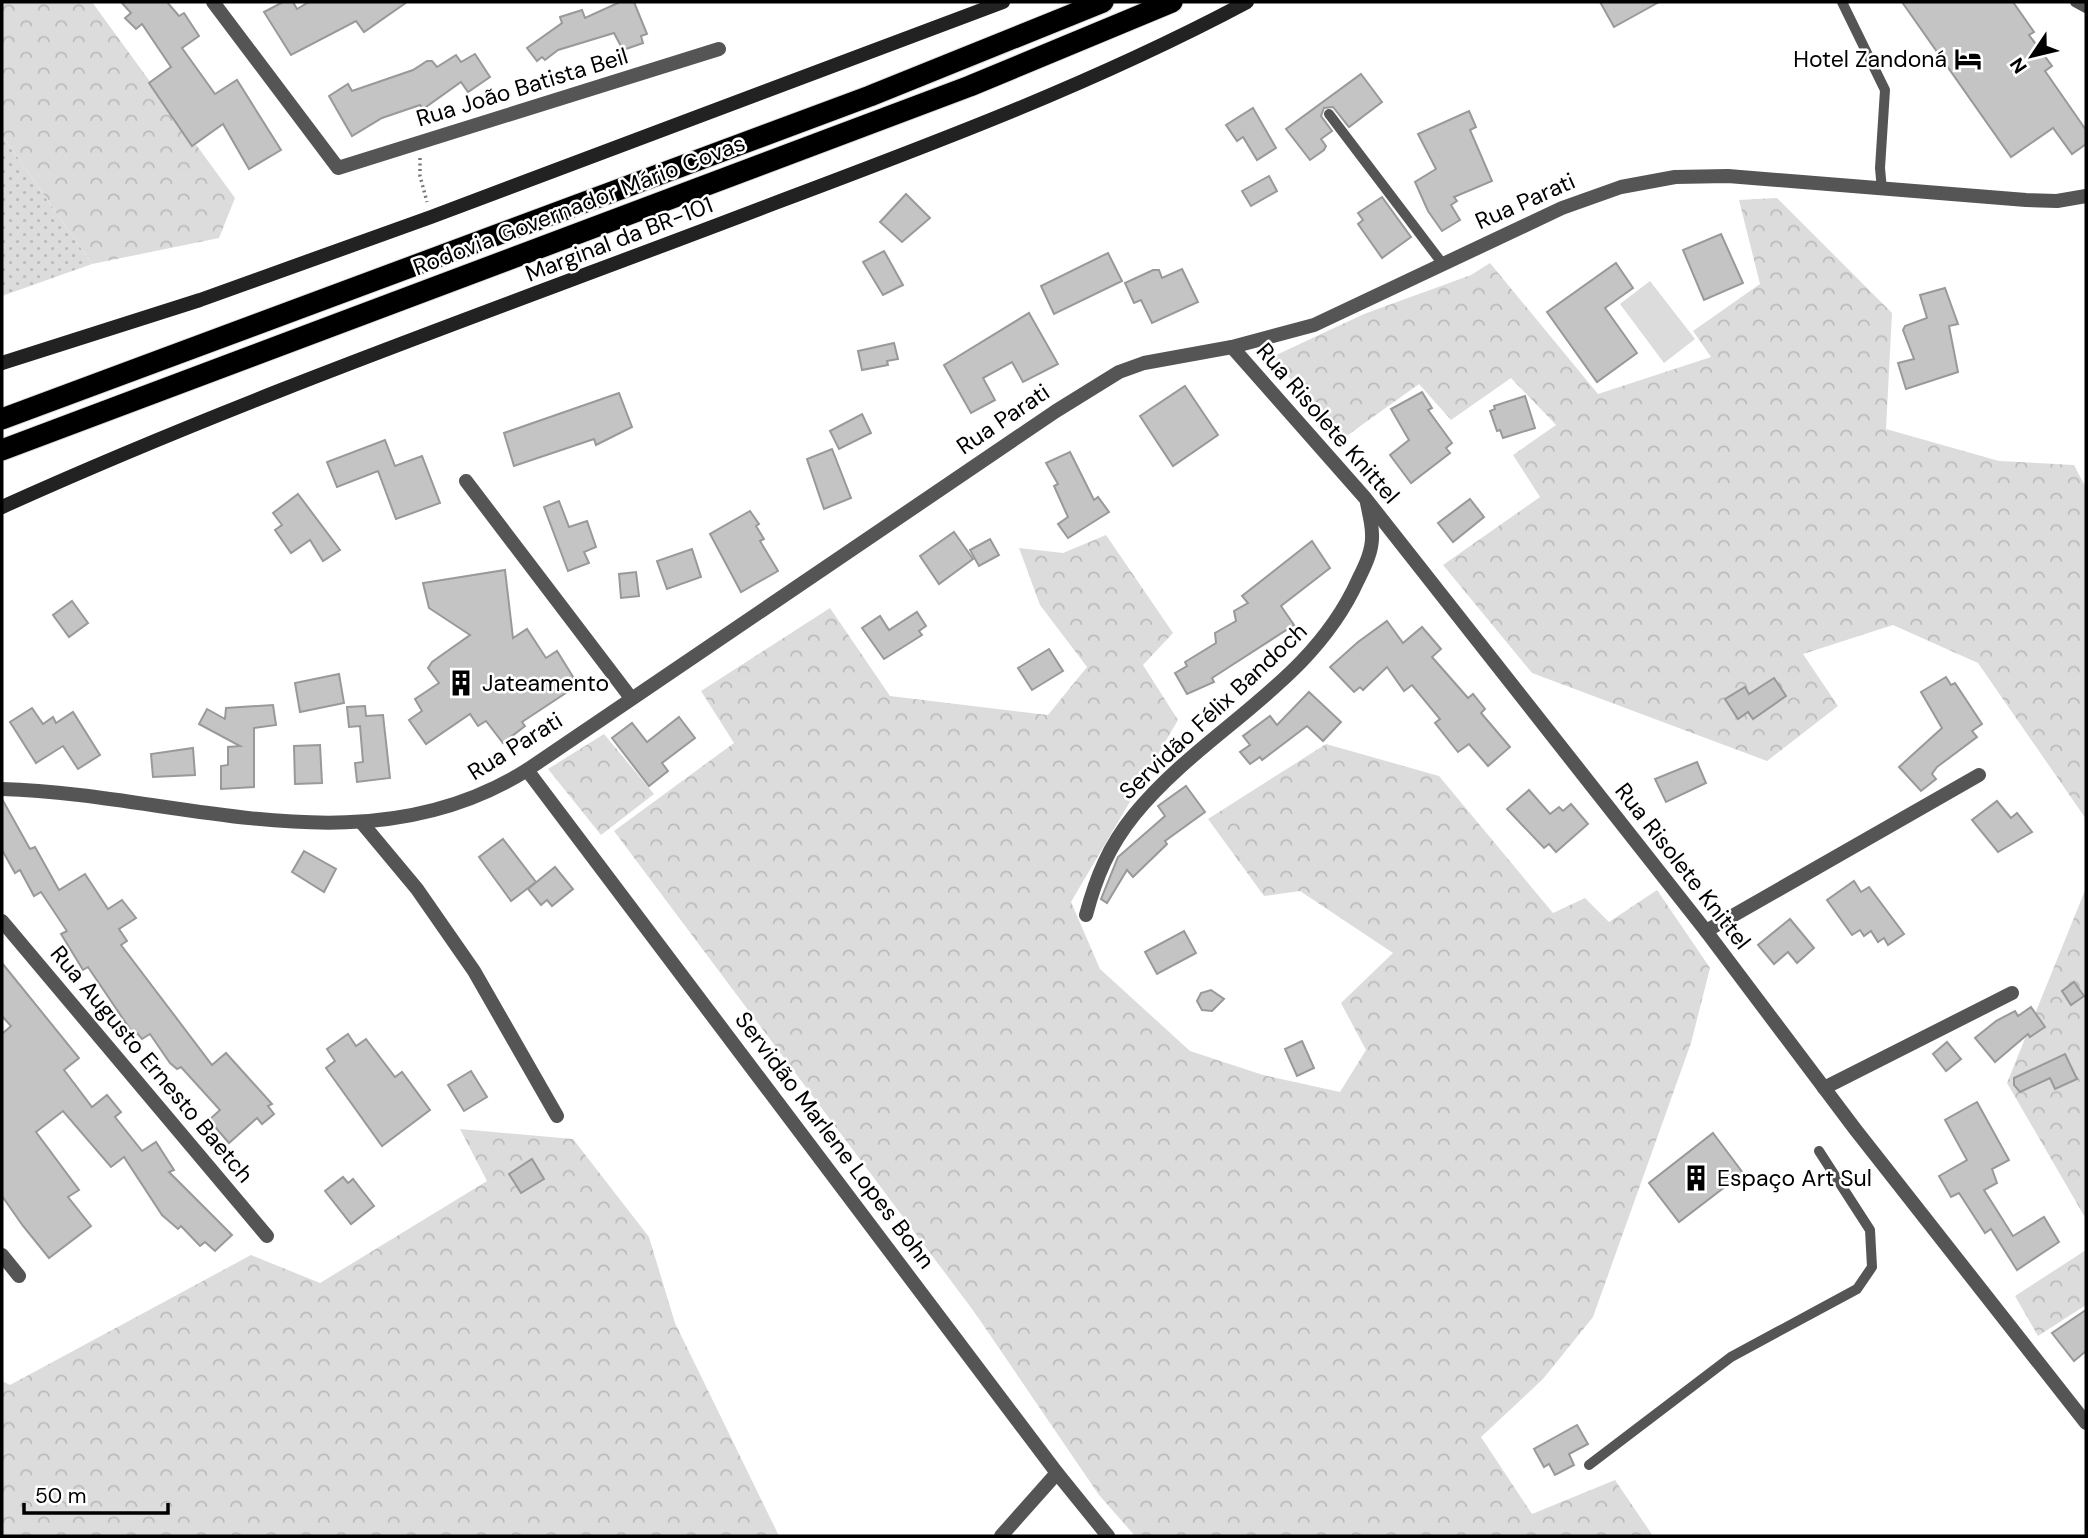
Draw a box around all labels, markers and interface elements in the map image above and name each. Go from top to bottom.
north arrow [1997,21,2067,91]
street label: Rua João Batista Beil [413,41,631,133]
place label: Hotel Zandoná [1793,44,1947,74]
hotel icon: Hotel Zandoná [1953,44,1983,74]
text: N [2004,53,2033,78]
street label: Rodovia Governador Mário Covas [409,128,749,282]
street label: Rua Parati [1470,166,1580,236]
street label: Marginal da BR-101 [521,189,717,289]
street label: Rua Risolete Knittel [1250,336,1406,510]
street label: Rua Parati [951,377,1055,461]
street label: Servidão Félix Bandoch [1113,616,1313,806]
building icon: Jateamento [446,668,476,698]
place label: Jateamento [482,668,609,698]
street label: Rua Parati [462,705,568,787]
street label: Rua Risolete Knittel [1609,777,1757,955]
street label: Rua Augusto Ernesto Baetch [44,939,260,1189]
street label: Servidão Marlene Lopes Bohn [728,1005,942,1275]
building icon: Espaço Art Sul [1681,1163,1711,1193]
place label: Espaço Art Sul [1717,1163,1872,1193]
scale bar [24,1472,168,1516]
text: 50 m [35,1482,86,1510]

